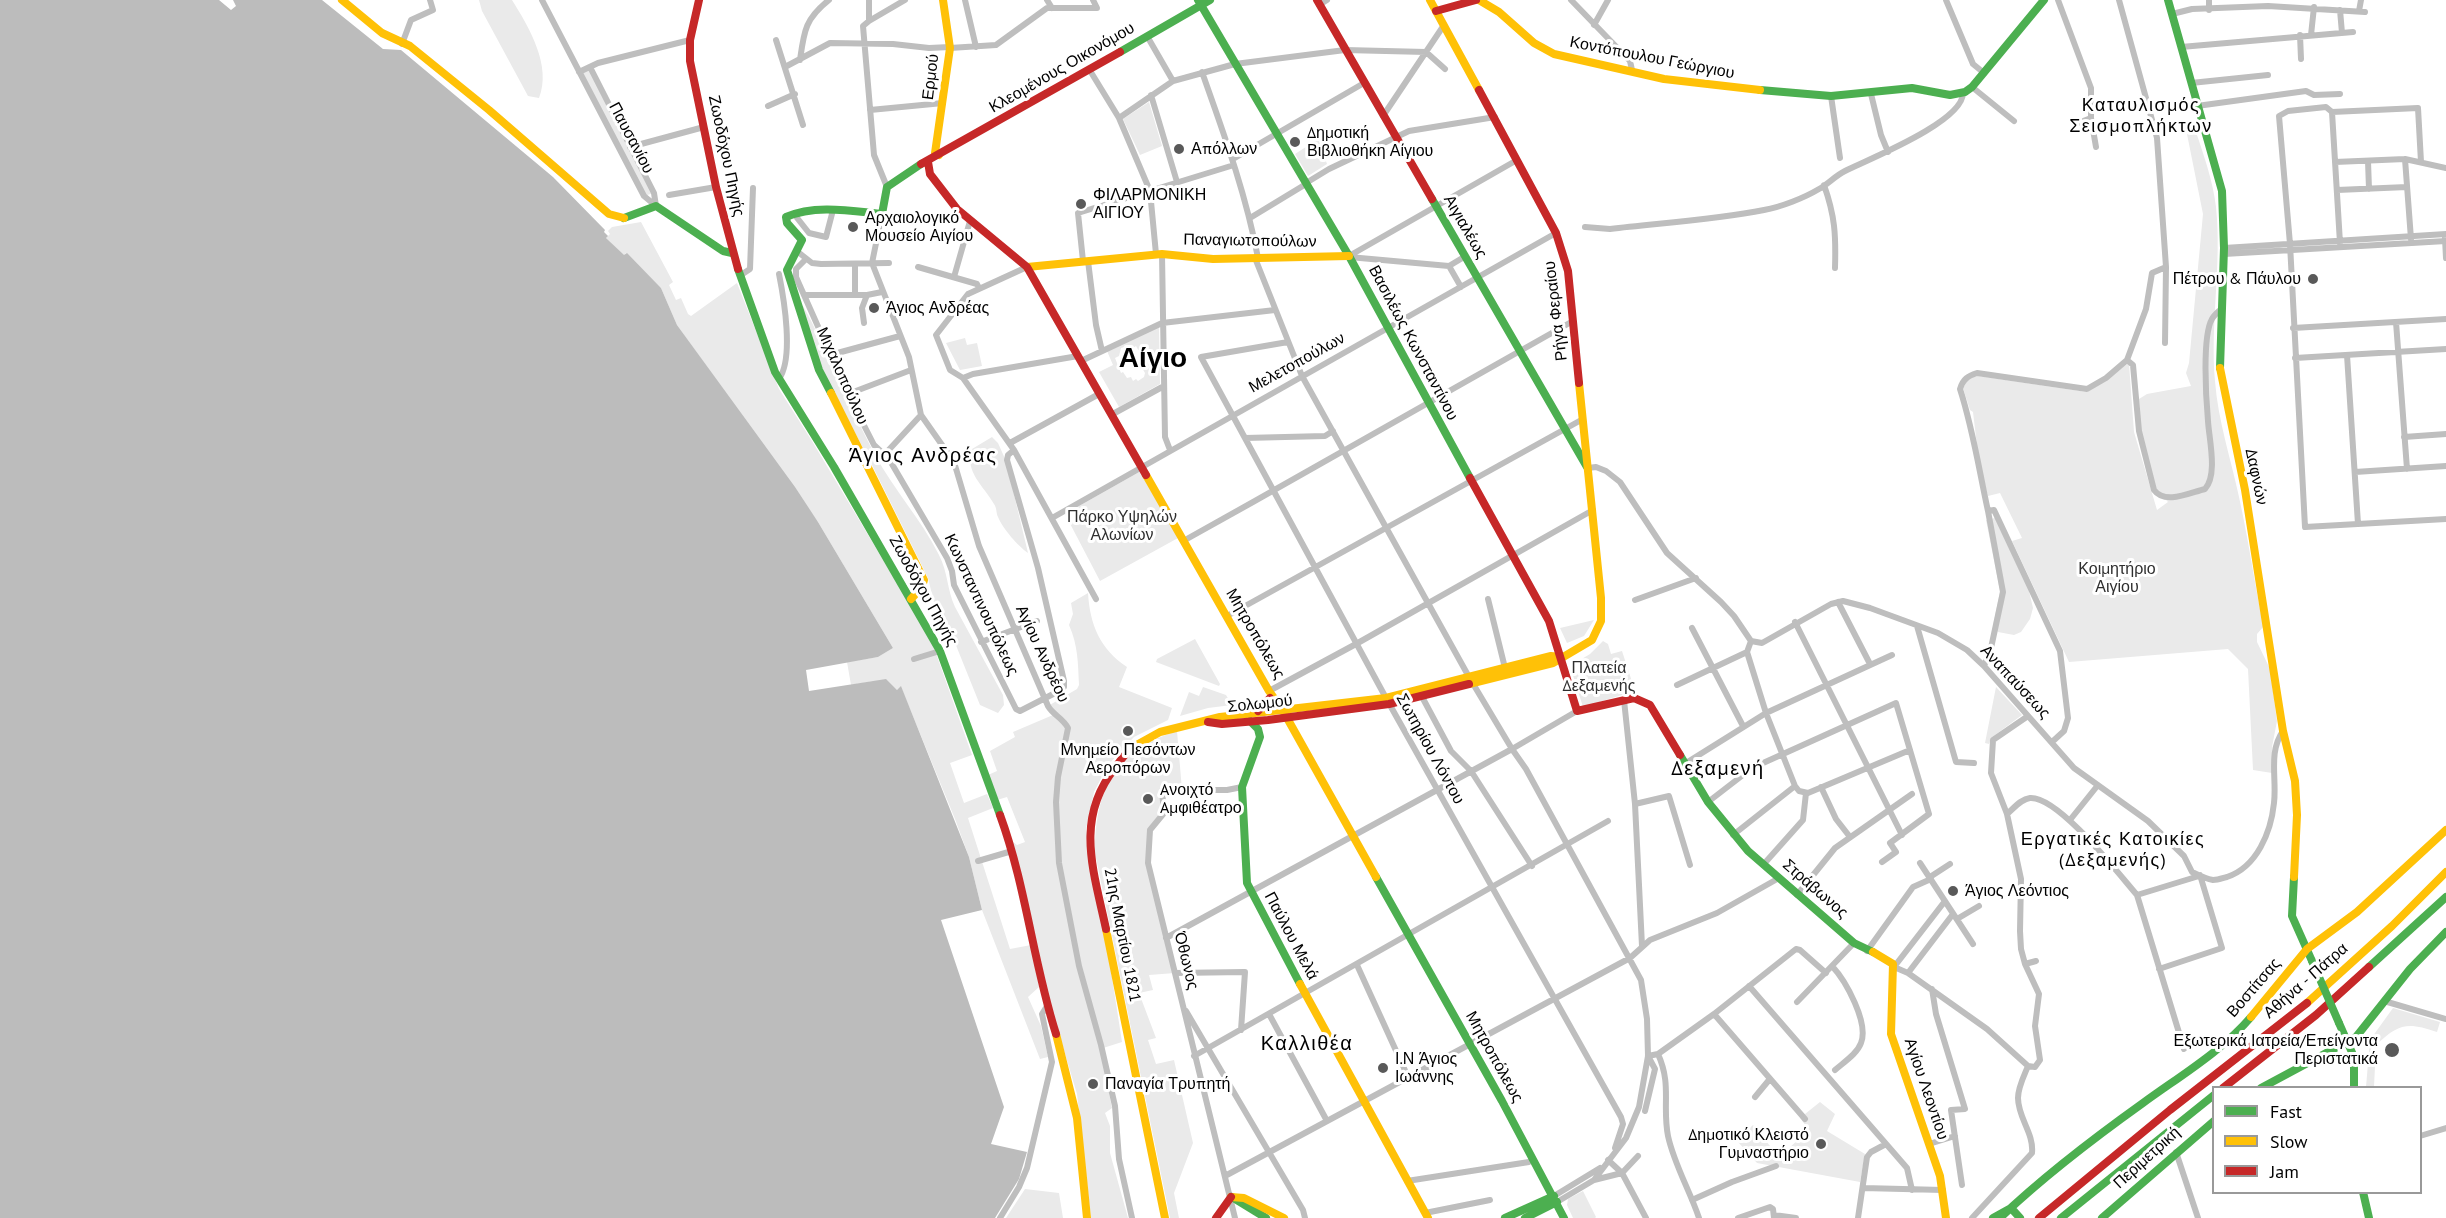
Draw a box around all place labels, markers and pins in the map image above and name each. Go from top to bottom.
place label: Δημοτική Βιβλιοθήκη Αίγιου [1307,123,1433,161]
marker: Δημοτική Βιβλιοθήκη Αίγιου [1288,135,1302,149]
place label: Απόλλων [1191,139,1257,159]
marker: Απόλλων [1172,142,1186,156]
place label: ΦΙΛΑΡΜΟΝΙΚΗ ΑΙΓΙΟΥ [1093,185,1206,223]
marker: ΦΙΛΑΡΜΟΝΙΚΗ ΑΙΓΙΟΥ [1074,197,1088,211]
place label: Αρχαιολογικό Μουσείο Αιγίου [865,208,973,246]
marker: Αρχαιολογικό Μουσείο Αιγίου [846,220,860,234]
place label: Πέτρου & Πάυλου [2173,269,2301,289]
marker: Πέτρου & Πάυλου [2306,272,2320,286]
place label: Άγιος Ανδρέας [886,298,989,318]
marker: Άγιος Ανδρέας [867,301,881,315]
marker: Μνημείο Πεσόντων Αεροπόρων [1121,724,1135,738]
place label: Μνημείο Πεσόντων Αεροπόρων [1061,740,1195,778]
place label: Aνοιχτό Aμφιθέατρο [1160,780,1242,818]
marker: Aνοιχτό Aμφιθέατρο [1141,792,1155,806]
place label: Άγιος Λεόντιος [1965,881,2069,901]
marker: Άγιος Λεόντιος [1946,884,1960,898]
place label: Εξωτερικά Ιατρεία/Επείγοντα Περιστατικά [2174,1031,2378,1069]
marker: Εξωτερικά Ιατρεία/Επείγοντα Περιστατικά [2383,1041,2401,1059]
place label: Ι.Ν Άγιος Ιωάννης [1395,1049,1457,1087]
marker: Ι.Ν Άγιος Ιωάννης [1376,1061,1390,1075]
place label: Παναγία Τρυπητή [1105,1074,1230,1094]
marker: Παναγία Τρυπητή [1086,1077,1100,1091]
place label: Δημοτικό Κλειστό Γυμναστήριο [1688,1125,1809,1163]
marker: Δημοτικό Κλειστό Γυμναστήριο [1814,1137,1828,1151]

